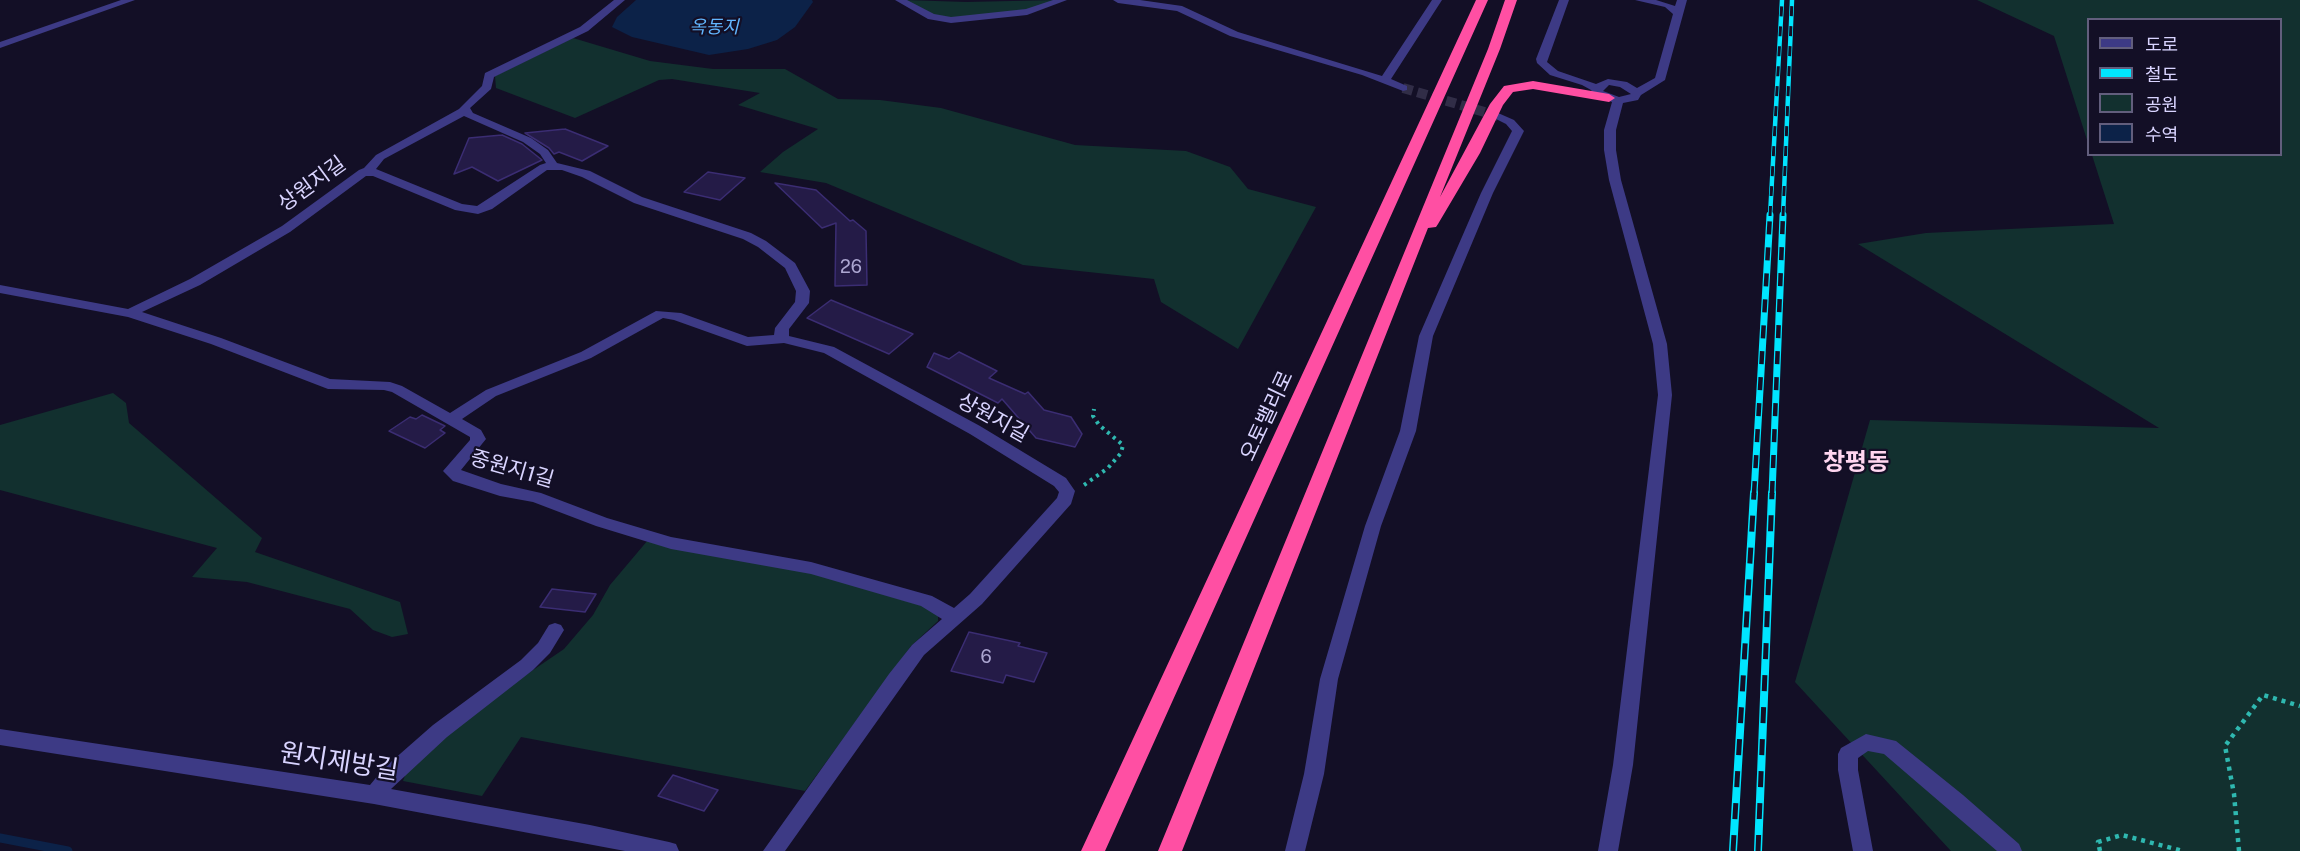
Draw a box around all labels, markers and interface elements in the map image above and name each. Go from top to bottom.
water label: 옥동지 [689,16,739,38]
legend [2087,18,2282,156]
text: 도로 [2145,34,2178,55]
text: 철도 [2145,64,2178,85]
text: 공원 [2145,94,2178,115]
text: 수역 [2145,124,2178,145]
street label: 상원지길 [273,151,351,217]
house number: 26 [840,256,862,278]
street label: 오토밸리로 [1235,367,1299,465]
street label: 상원지길 [953,388,1033,448]
street label: 중원지1길 [467,445,557,493]
district label: 창평동 [1823,449,1889,477]
house number: 6 [980,646,992,668]
street label: 원지제방길 [277,737,401,787]

